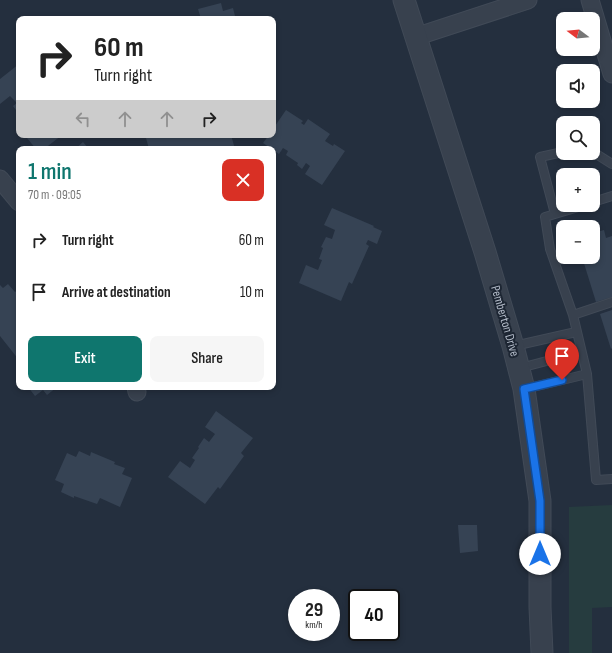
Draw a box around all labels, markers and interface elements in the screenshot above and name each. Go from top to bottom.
north arrow [556,12,600,56]
map controls [556,12,600,264]
text: 60 m [94,31,143,64]
icon: right [28,32,80,84]
button: sound [556,64,600,108]
text: Turn right [94,65,152,86]
icon: left [72,108,94,130]
icon: ahead [114,108,136,130]
icon: ahead [156,108,178,130]
icon: right [198,108,220,130]
button: search [556,116,600,160]
text: 1 min [28,157,72,186]
button: close [222,159,264,201]
button: + [556,168,600,212]
text: 70 m · 09:05 [28,187,81,203]
button: − [556,220,600,264]
icon: right [28,229,50,251]
text: Turn right [62,231,114,250]
text: 60 m [239,231,264,250]
icon: arrive [28,281,50,303]
text: Arrive at destination [62,283,171,302]
text: 10 m [240,283,264,302]
street label: Pemberton Drive [487,284,523,358]
button: Exit [28,336,142,382]
button: Share [150,336,264,382]
pin [545,339,579,380]
icon: arrive [551,345,573,367]
position arrow [519,533,561,575]
speed limit sign: 40 [348,589,400,641]
text: 29 [305,598,323,622]
text: km/h [305,619,323,631]

